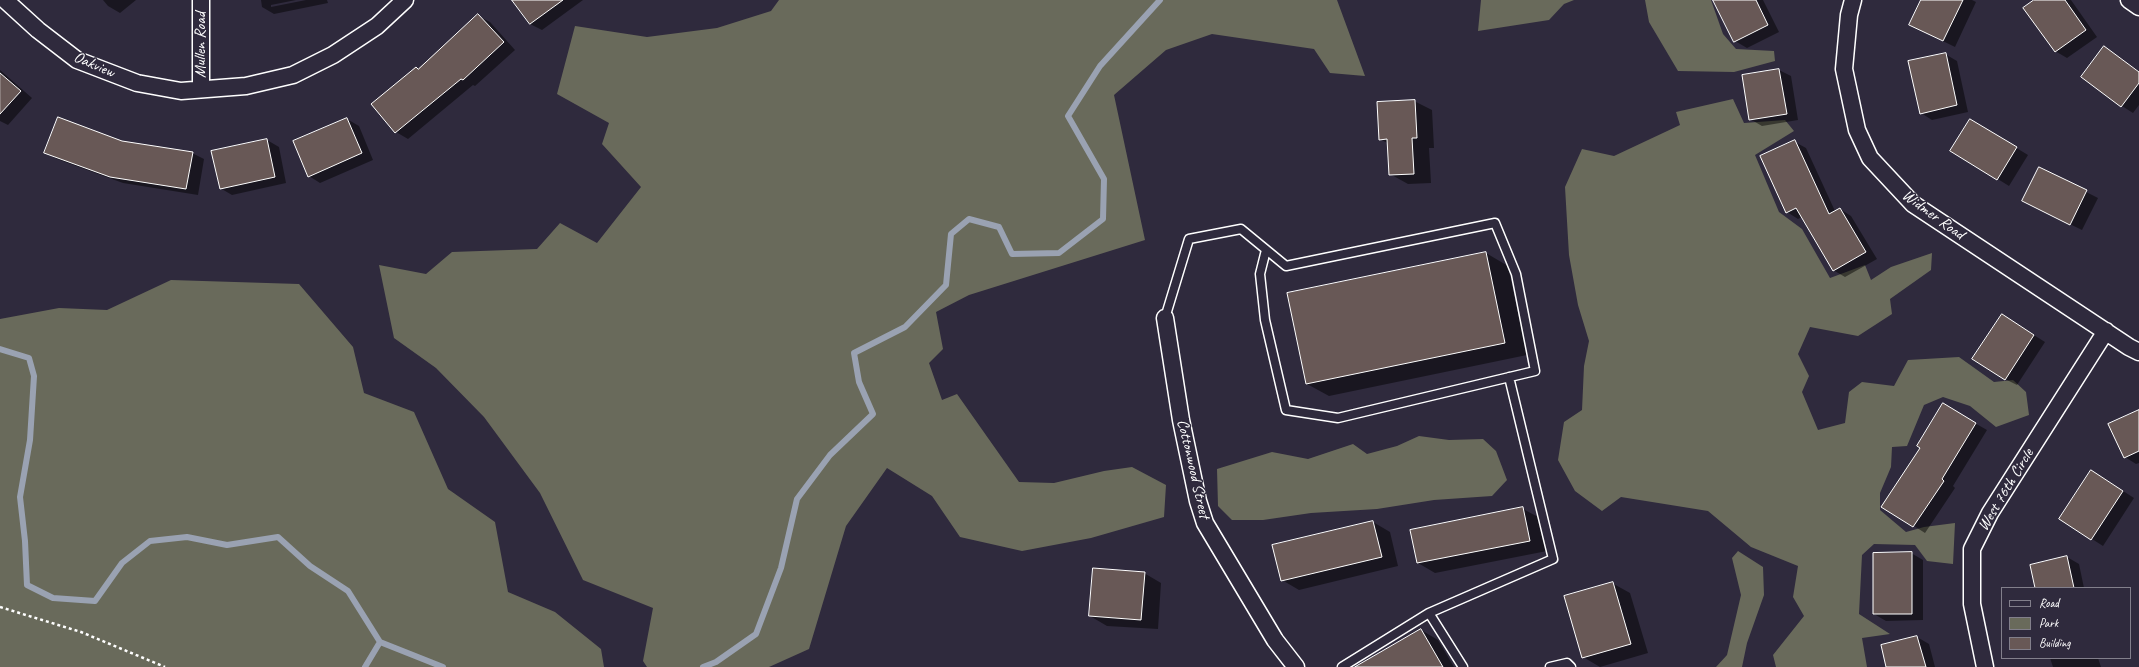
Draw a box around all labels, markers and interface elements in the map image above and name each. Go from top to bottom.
street label: Mullen Road [191,12,211,78]
street label: Oakview [71,48,117,82]
street label: Widmer Road [1898,186,1968,244]
street label: Cottonwood Street [1172,418,1214,520]
street label: West 76th Circle [1974,446,2038,534]
legend [2001,587,2131,659]
text: Road [2039,595,2059,611]
text: Park [2039,615,2058,631]
text: Building [2039,635,2071,651]

